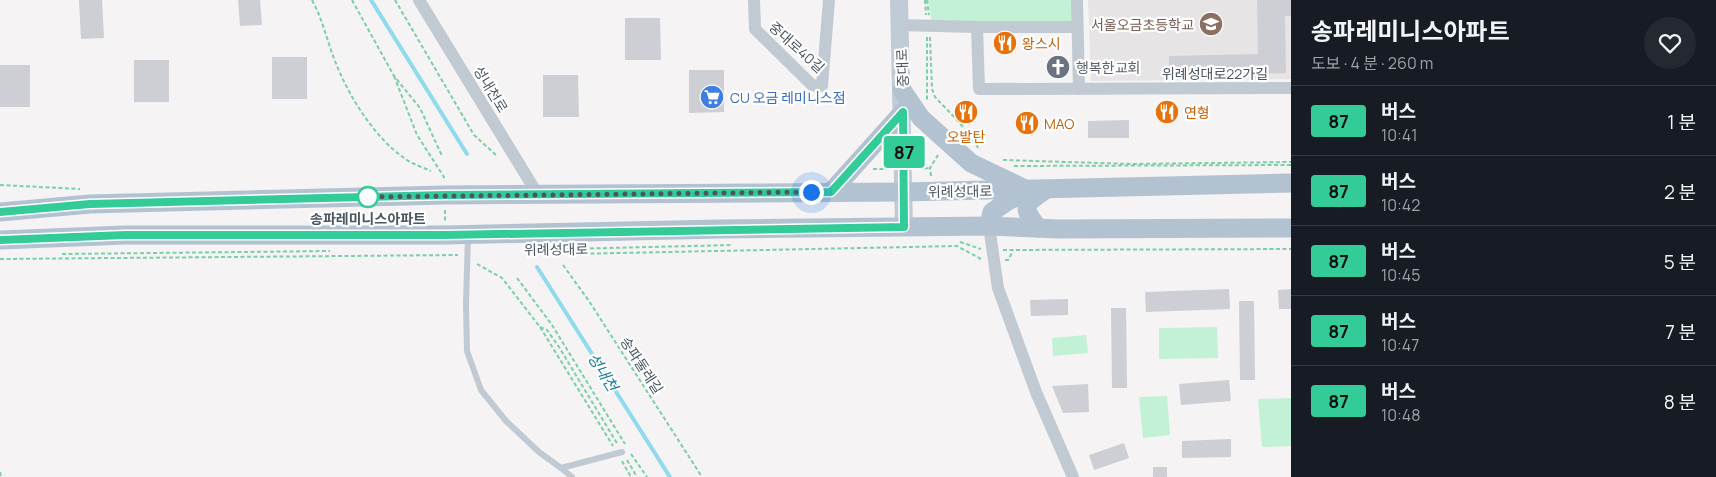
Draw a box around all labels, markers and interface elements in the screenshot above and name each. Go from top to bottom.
school or university icon: 서울오금초등학교 [1198,11,1224,37]
text: 송파레미니스아파트 [1311,14,1510,47]
place label: 서울오금초등학교 [1091,15,1194,34]
street label: 중대로40길 [765,17,829,77]
button: heart [1644,17,1696,69]
restaurant icon: 왕스시 [992,30,1018,56]
place label: 왕스시 [1022,34,1061,53]
street label: 중대로 [892,48,912,88]
text: 도보 · 4 분 · 260 m [1311,52,1433,74]
church icon: 행복한교회 [1045,54,1071,80]
place label: 행복한교회 [1076,58,1140,77]
street label: 성내천로 [470,62,512,116]
street label: 위례성대로22가길 [1162,64,1268,83]
supermarket icon: CU 오금 레미니스점 [699,84,725,110]
place label: CU 오금 레미니스점 [730,88,846,107]
text: 버스 [1381,98,1416,124]
restaurant icon: 오발탄 [953,99,979,125]
restaurant icon: 연형 [1154,99,1180,125]
place label: 연형 [1184,103,1210,122]
text: 87 [1328,109,1349,133]
text: 1 분 [1667,109,1696,135]
restaurant icon: MAO [1014,110,1040,136]
place label: MAO [1044,114,1075,133]
text: 10:41 [1381,124,1417,146]
place label: 오발탄 [947,127,985,146]
line badge: 87 [882,136,926,168]
text: 87 [894,140,914,164]
text: 버스 [1381,168,1416,194]
text: 87 [1328,179,1349,203]
text: 2 분 [1664,179,1696,205]
your location [799,180,824,205]
street label: 위례성대로 [928,181,992,201]
marker: 송파레미니스아파트 [357,186,379,208]
text: 10:42 [1381,194,1420,216]
place label: 송파레미니스아파트 [310,209,426,228]
text: 버스 [1381,238,1416,264]
street label: 위례성대로 [524,239,588,259]
text: 87 [1328,249,1349,273]
text: 5 분 [1664,249,1696,275]
text: 10:45 [1381,264,1420,286]
text: 버스 [1381,308,1416,334]
text: 87 [1328,319,1349,343]
text: 7 분 [1665,319,1696,345]
street label: 송파둘레길 [616,333,668,397]
text: 10:47 [1381,334,1419,356]
water label: 성내천 [583,349,624,397]
text: 버스 [1381,378,1416,404]
text: 87 [1328,389,1349,413]
text: 8 분 [1664,389,1696,415]
text: 10:48 [1381,404,1421,426]

